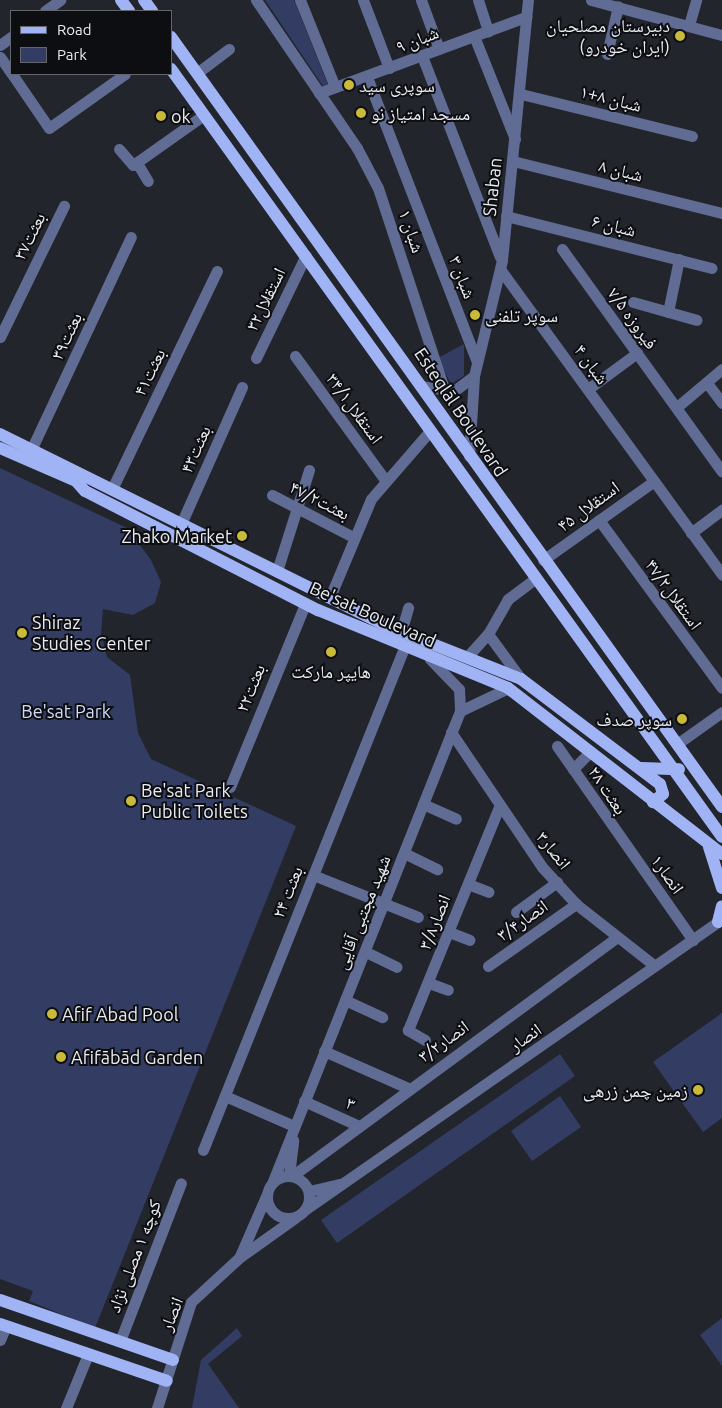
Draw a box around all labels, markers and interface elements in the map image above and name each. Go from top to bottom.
legend [10,10,172,75]
place label: دبیرستان مصلحیان (ایران خودرو) [546,15,670,58]
text: Road [57,21,92,38]
street label: ۹ شبان [392,21,442,57]
marker: دبیرستان مصلحیان (ایران خودرو) [674,30,686,42]
text: Park [57,46,87,63]
place label: سوپری سید [359,74,435,96]
marker: سوپری سید [343,79,355,91]
street label: ۱+۸ شبان [578,80,644,116]
place label: مسجد امتیاز نو [371,102,470,124]
place label: ok [171,105,191,127]
marker: مسجد امتیاز نو [355,107,367,119]
marker: ok [155,110,167,122]
street label: ۸ شبان [597,154,645,186]
street label: Shaban [478,157,506,217]
street label: ۱ شبان [395,206,429,256]
street label: بعثت۳۷ [8,209,50,263]
street label: ۶ شبان [590,209,638,241]
street label: ۳ شبان [445,252,481,302]
street label: استقلال۳۲ [241,264,289,334]
street label: ۷/۵ فیروزه [603,283,663,353]
place label: سوپر تلفنی [485,304,558,326]
street label: بعثت۳۹ [46,309,86,363]
marker: سوپر تلفنی [469,309,481,321]
street label: ۴ شبان [570,340,614,388]
street label: Esteqlāl Boulevard [410,344,512,480]
street label: بعثت۴۱ [128,345,170,399]
street label: استقلال۳۴/۱ [322,368,388,448]
street label: بعثت۴۳ [175,422,215,476]
street label: بعثت۴۷/۲ [286,476,354,524]
street label: ۴۵ استقلال [553,476,623,536]
place label: Zhako Market [121,525,232,547]
marker: Zhako Market [236,530,248,542]
street label: استقلال۴۷/۲ [641,554,707,634]
street label: Be'sat Boulevard [306,576,440,652]
place label: Shiraz Studies Center [32,612,151,654]
marker: Shiraz Studies Center [16,627,28,639]
marker: هایپر مارکت [325,646,337,658]
place label: هایپر مارکت [291,660,371,682]
street label: بعثت۲۲ [231,661,269,715]
park label: Be'sat Park [21,700,111,722]
place label: سوپر صدف [596,708,672,730]
marker: سوپر صدف [676,713,688,725]
street label: بعثت ۲۸ [584,762,632,818]
place label: Be'sat Park Public Toilets [141,780,248,822]
marker: Be'sat Park Public Toilets [125,795,137,807]
street label: انصار۳ [532,827,576,873]
street label: انصار۱ [647,850,689,898]
street label: شهید مجتبی آقایی [329,852,395,972]
street label: بعثت ۲۴ [267,863,307,921]
street label: انصار۳/۸ [413,891,455,953]
street label: انصار۳/۴ [492,895,552,945]
place label: Afif Abad Pool [62,1003,178,1025]
marker: Afif Abad Pool [46,1008,58,1020]
street label: انصار۳/۲ [413,1015,473,1067]
street label: انصار [505,1018,545,1056]
place label: Afifābād Garden [71,1046,203,1068]
marker: Afifābād Garden [55,1051,67,1063]
place label: زمین چمن زرهی [583,1079,688,1101]
marker: زمین چمن زرهی [692,1084,704,1096]
street label: ۳ [343,1091,359,1115]
street label: کوچه ۱ مصلی نژاد [103,1197,165,1315]
street label: انصار [154,1294,188,1334]

